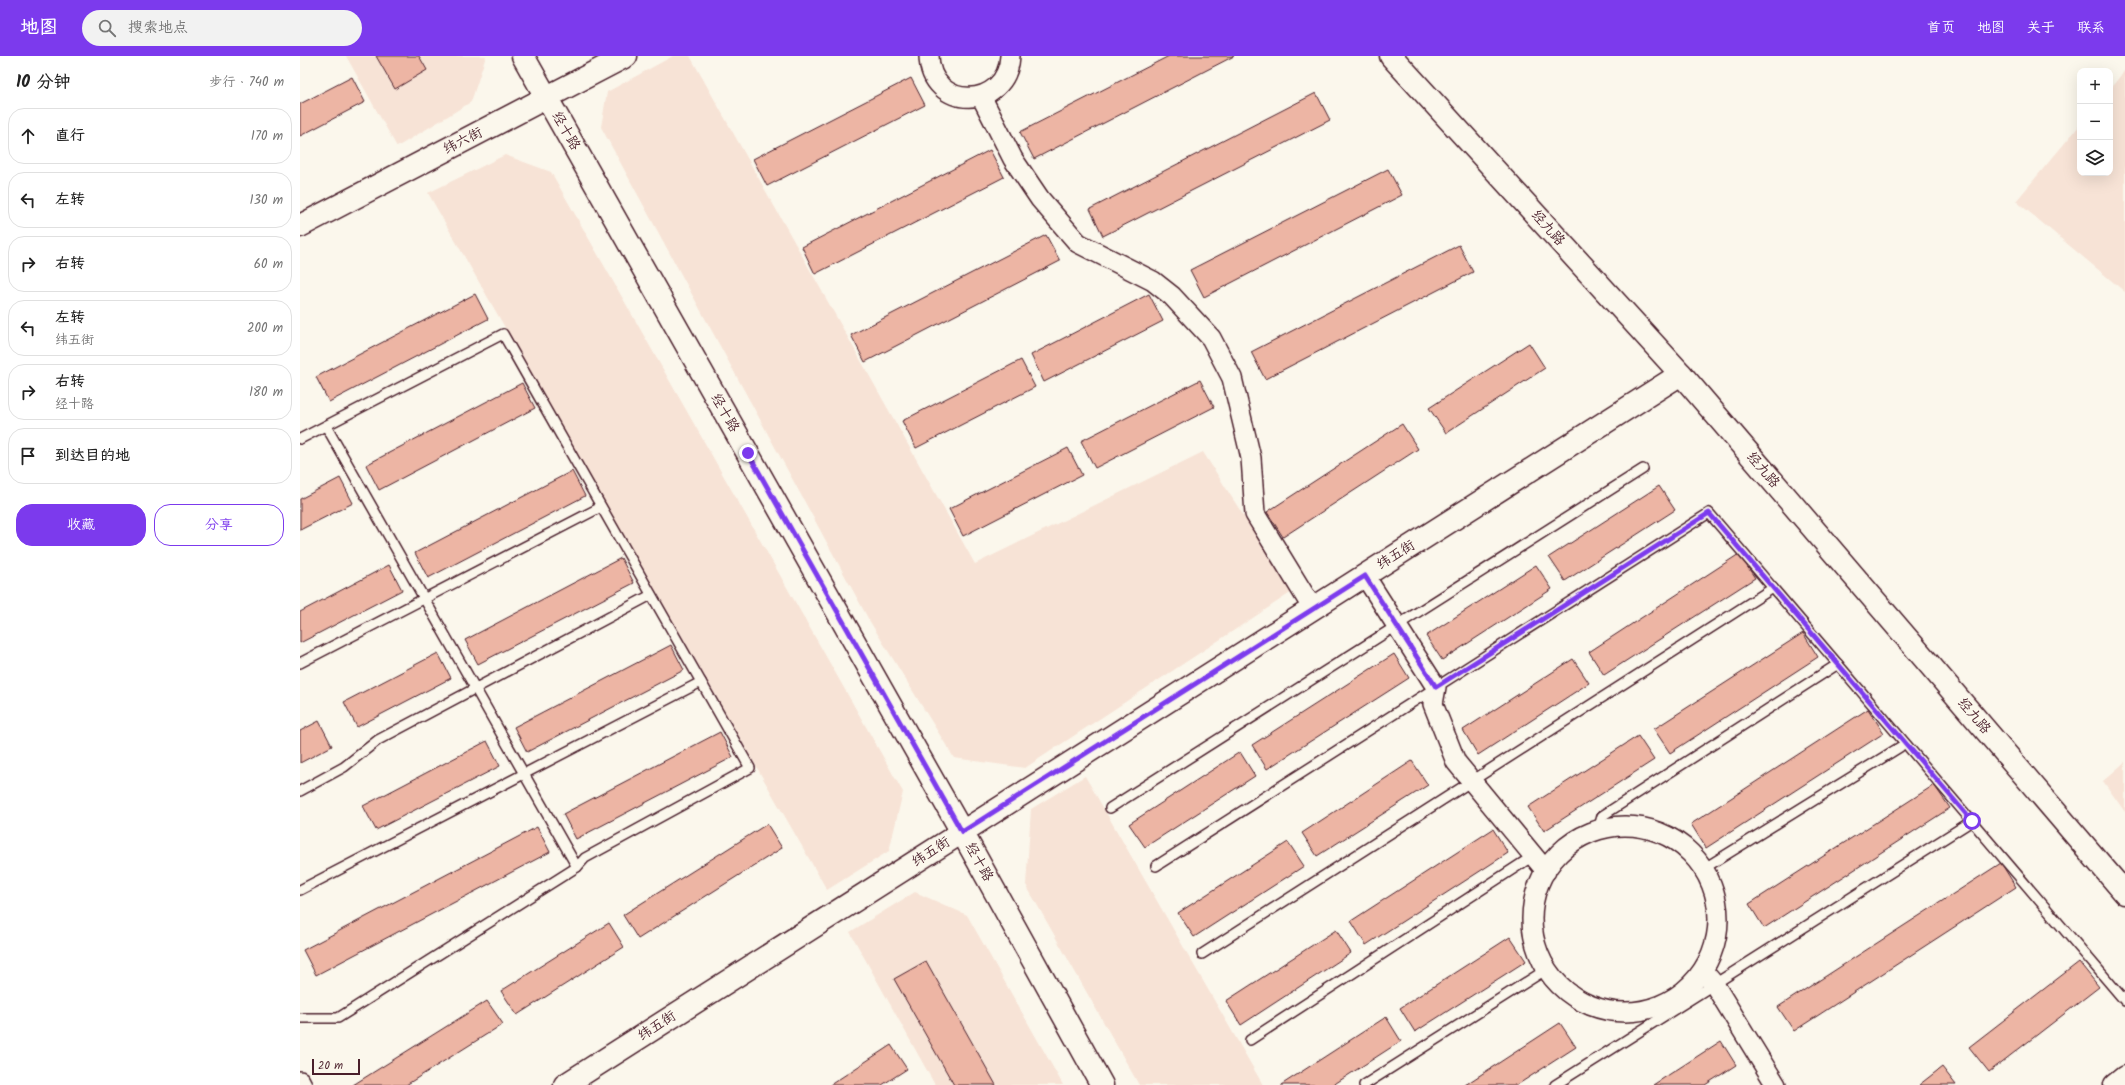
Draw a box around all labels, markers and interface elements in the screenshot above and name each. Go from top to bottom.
search box [82,10,362,46]
text: 地图 [20,13,58,43]
text: 搜索地点 [128,16,188,40]
icon: search [96,17,118,39]
text: 首页 [1927,17,1955,39]
text: 地图 [1977,17,2005,39]
text: 关于 [2027,17,2055,39]
text: 联系 [2077,17,2105,39]
map controls [2077,68,2113,176]
button: + [2077,68,2113,104]
text: 10 分钟 [16,69,70,96]
text: 步行 · 740 m [209,72,284,93]
button: − [2077,104,2113,140]
street label: 经十路 [546,107,586,155]
street label: 纬六街 [439,122,487,160]
text: 直行 [55,124,85,148]
icon: ahead [17,125,39,147]
text: 170 m [251,126,283,147]
button: layers [2077,140,2113,176]
text: 左转 [55,188,85,212]
icon: left [17,189,39,211]
text: 130 m [249,190,283,211]
street label: 经九路 [1526,205,1570,251]
text: 右转 [55,252,85,276]
icon: right [17,253,39,275]
text: 60 m [254,254,283,275]
text: 左转 [55,306,85,330]
icon: left [17,317,39,339]
text: 200 m [247,318,283,339]
text: 纬五街 [55,330,94,351]
text: 右转 [55,370,85,394]
icon: right [17,381,39,403]
text: 180 m [249,382,283,403]
street label: 经十路 [705,389,745,437]
text: 经十路 [55,394,94,415]
text: 到达目的地 [55,444,130,468]
route end [739,444,757,462]
icon: arrive [17,445,39,467]
street label: 经九路 [1741,447,1785,493]
button: 收藏 [16,504,146,546]
button: 分享 [154,504,284,546]
street label: 纬五街 [1372,535,1420,575]
street label: 经九路 [1952,693,1996,739]
route start [1963,812,1981,830]
street label: 纬五街 [907,831,955,873]
street label: 经十路 [959,838,999,886]
street label: 纬五街 [633,1005,681,1047]
scale bar [312,1057,360,1076]
text: 20 m [318,1057,343,1075]

